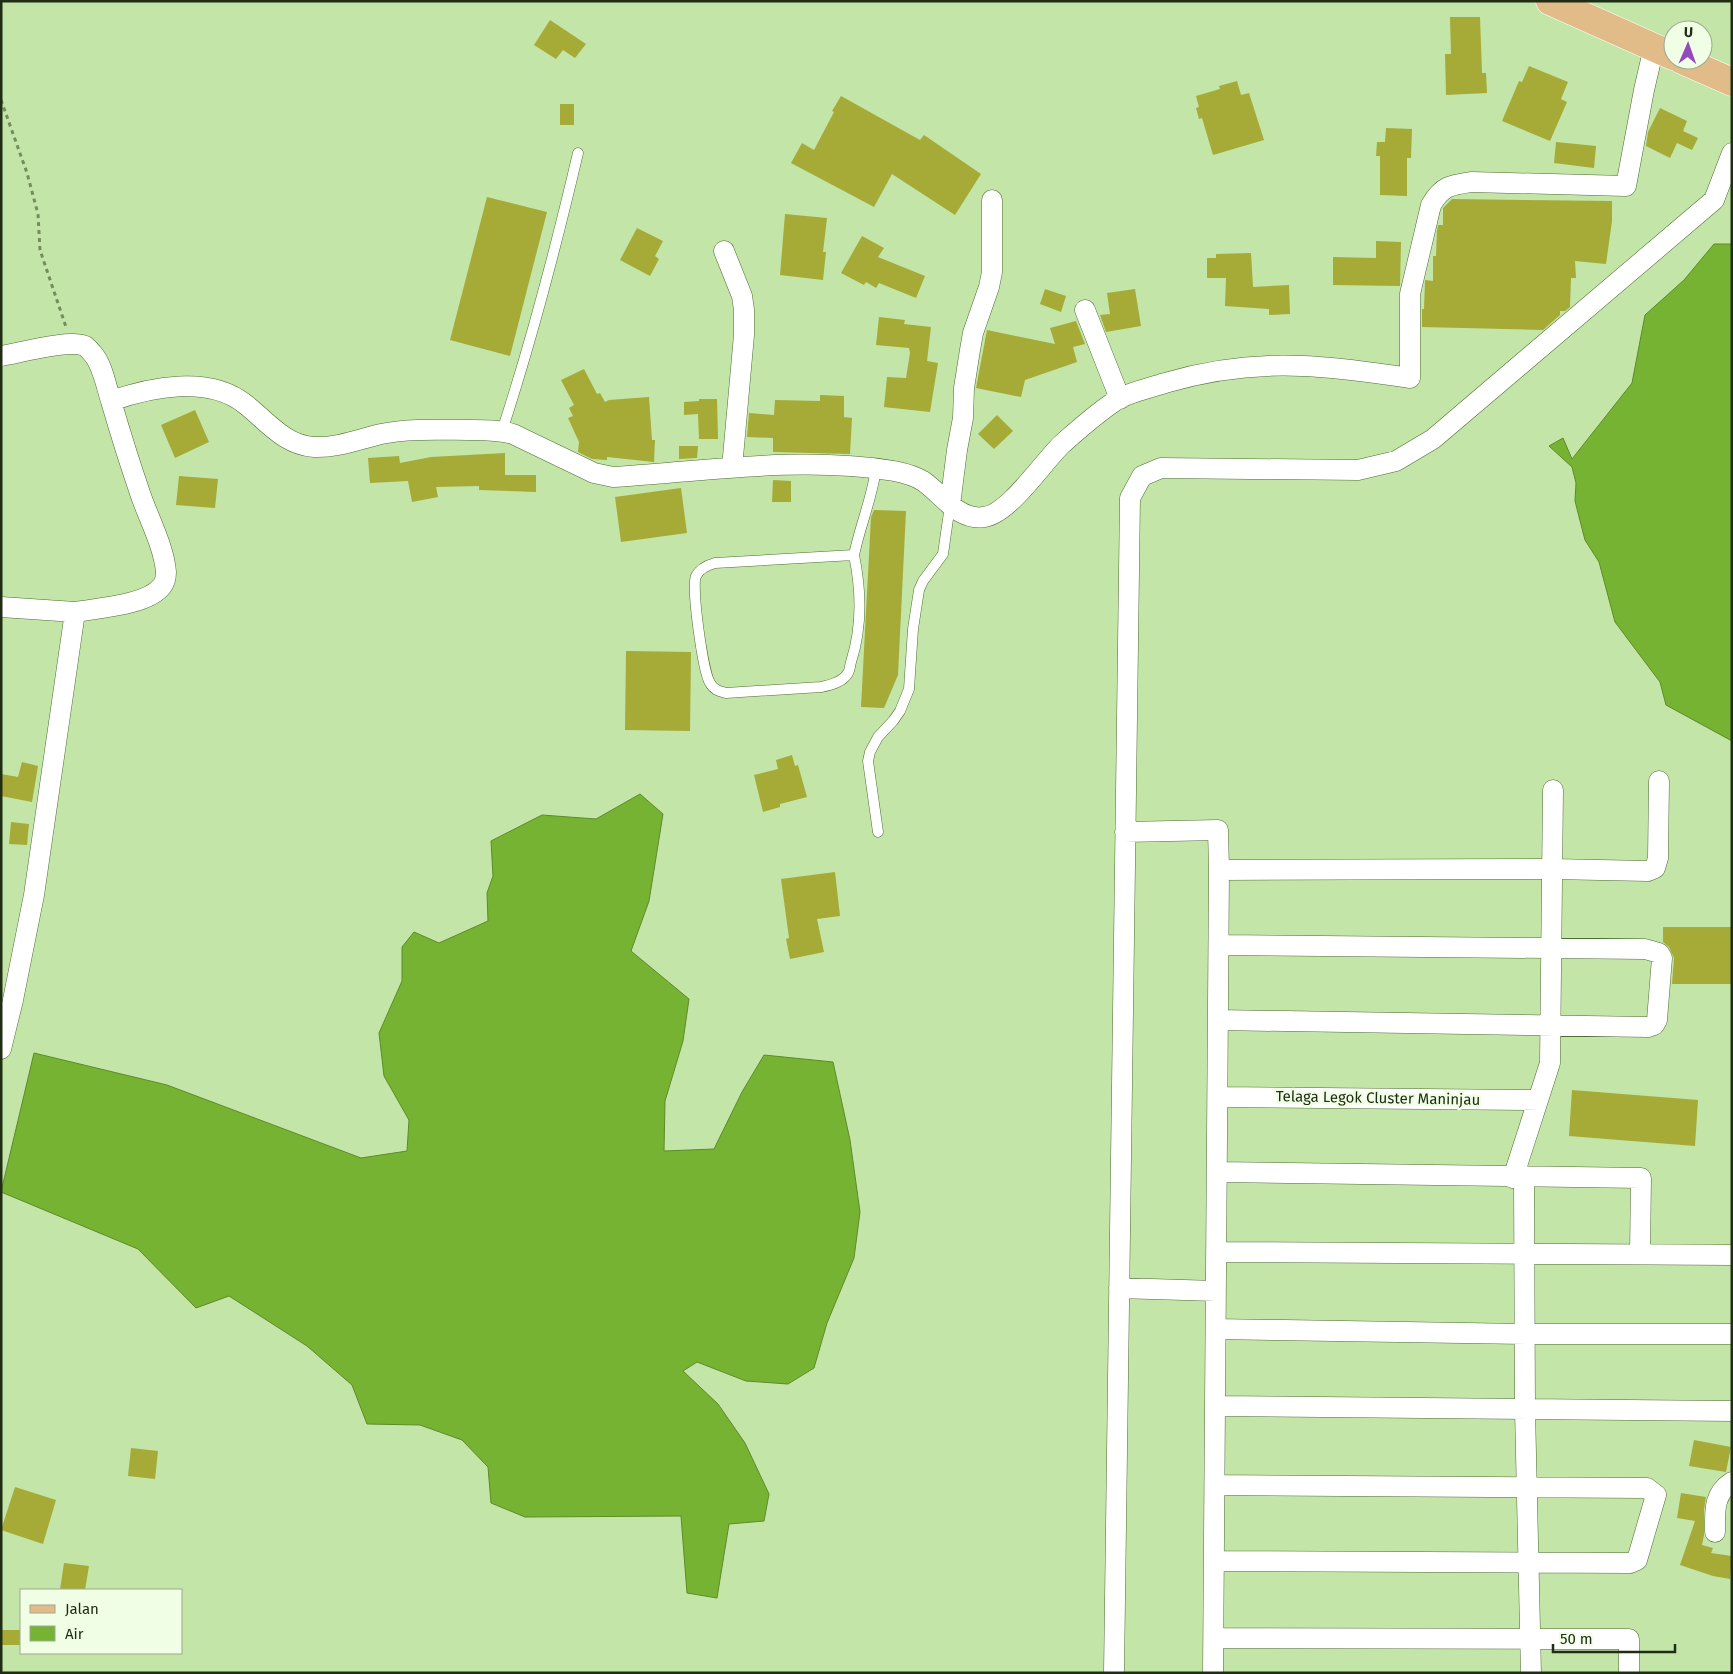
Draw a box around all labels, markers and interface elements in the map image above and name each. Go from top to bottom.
north arrow [1663,20,1713,70]
text: U [1684,24,1693,41]
street label: Telaga Legok Cluster Maninjau [1276,1087,1480,1109]
legend [20,1589,182,1654]
text: Jalan [65,1600,99,1618]
scale bar [1553,1622,1676,1654]
text: Air [65,1625,84,1643]
text: 50 m [1560,1630,1593,1648]

